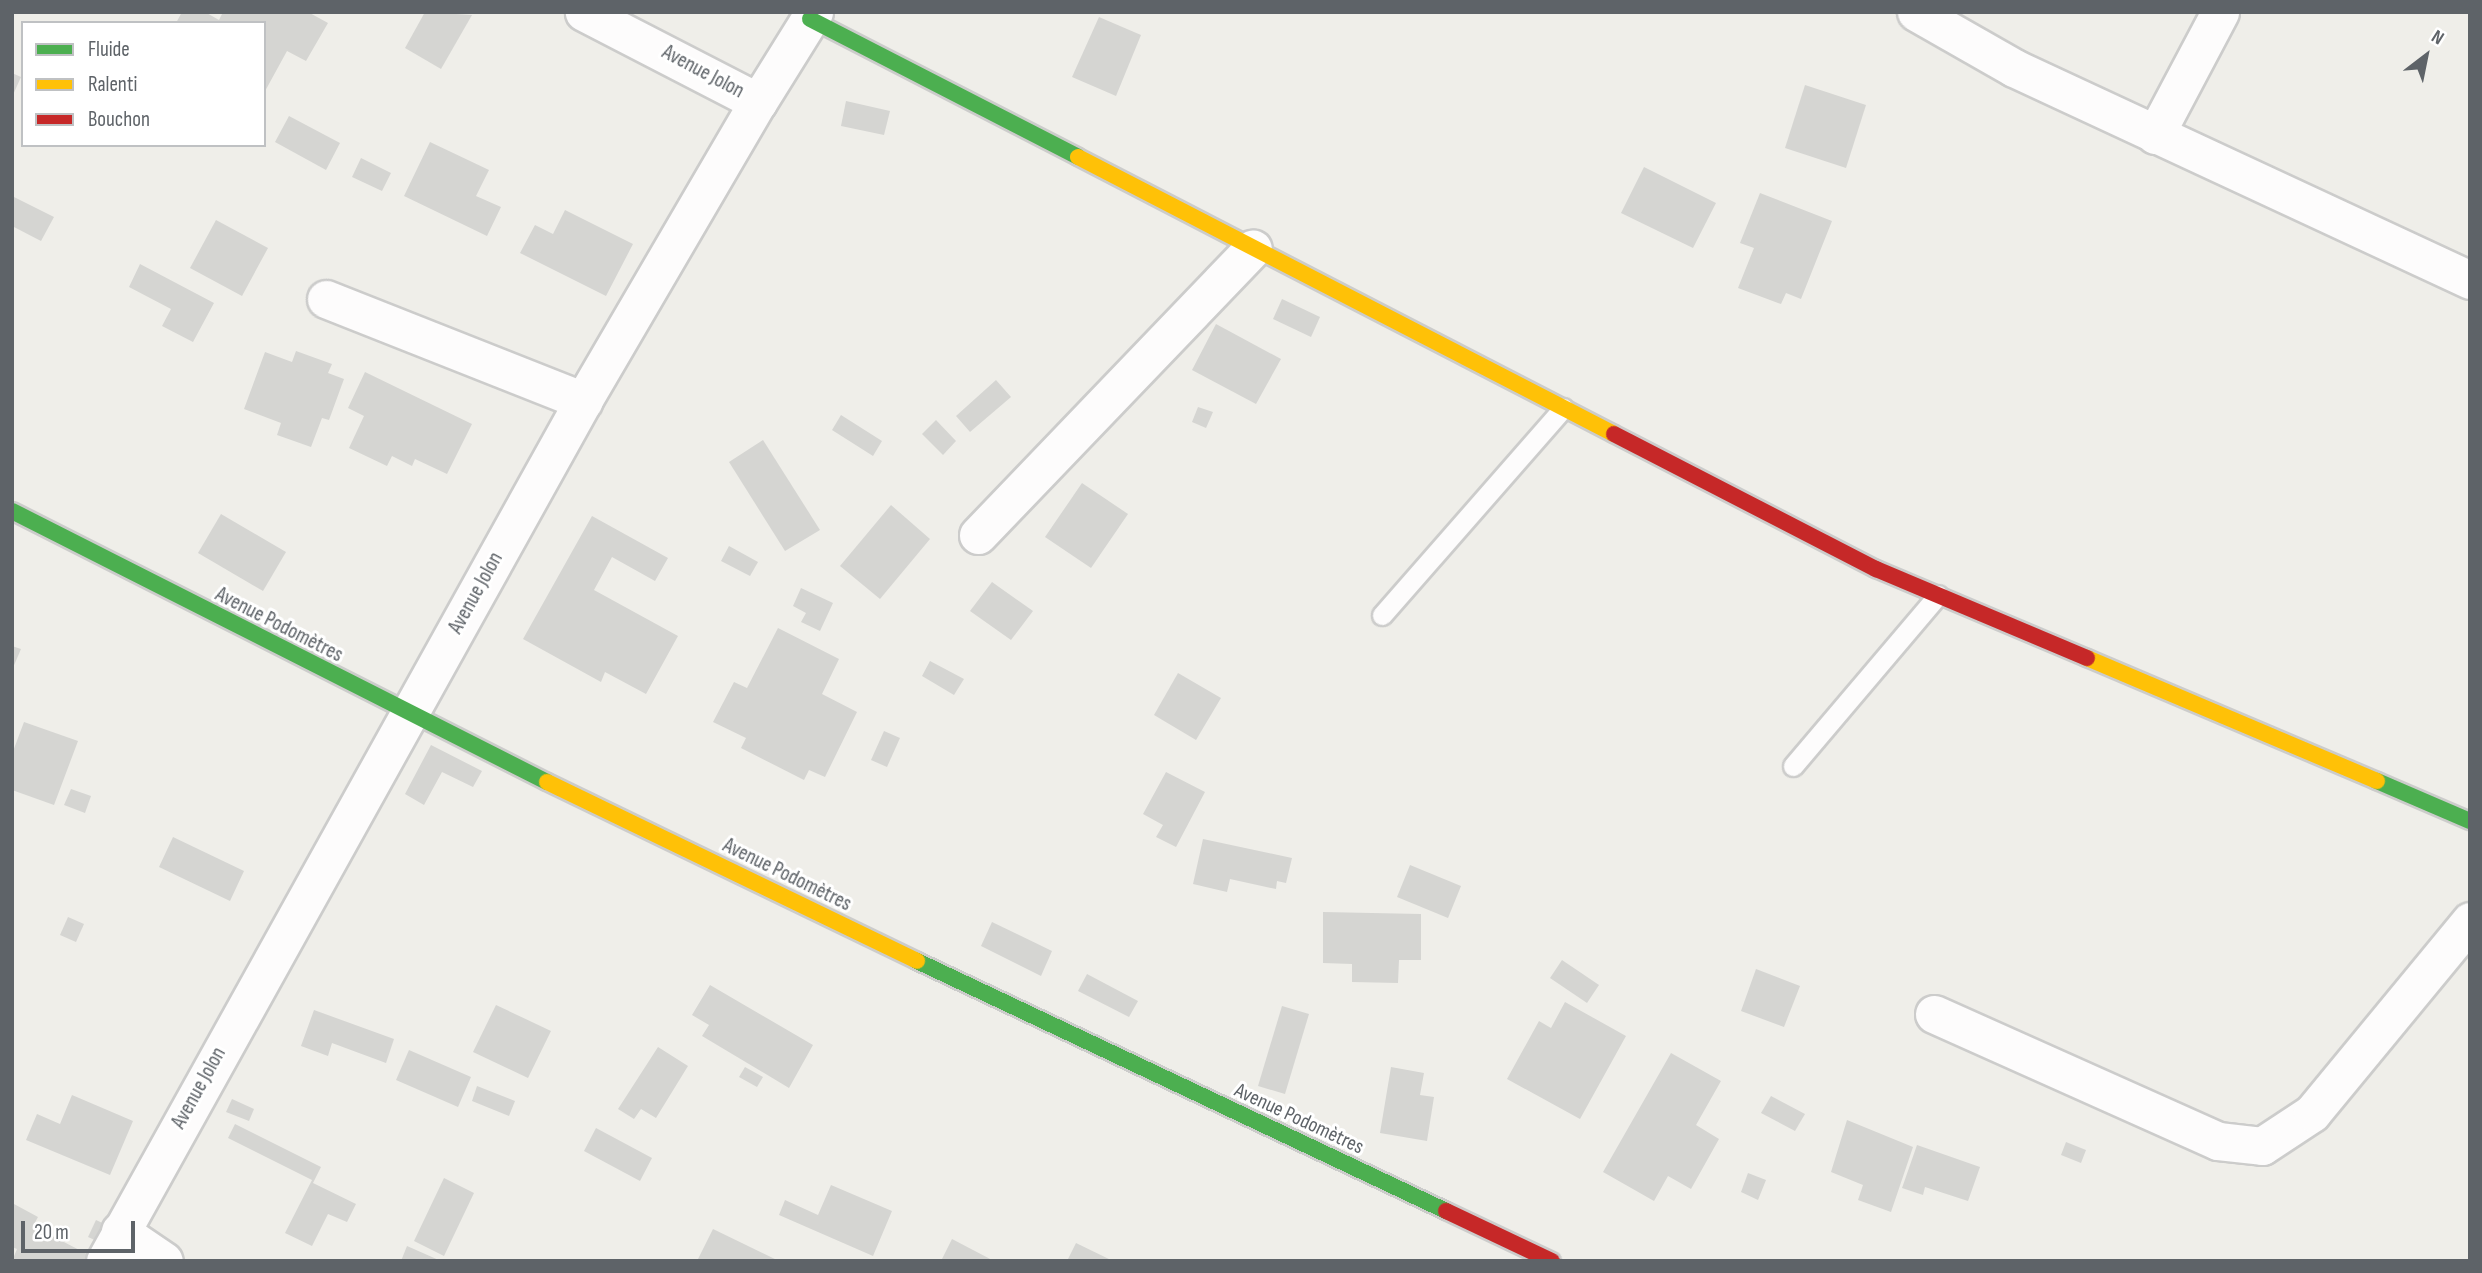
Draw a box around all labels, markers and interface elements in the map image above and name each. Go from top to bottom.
legend [21,21,266,147]
north arrow [2391,21,2461,91]
text: N [2427,25,2448,50]
text: Fluide [88,37,130,62]
street label: Avenue Jolon [658,40,748,104]
text: Ralenti [88,72,137,97]
text: Bouchon [88,107,150,132]
street label: Avenue Jolon [443,548,509,638]
street label: Avenue Podomètres [211,582,347,668]
street label: Avenue Podomètres [719,833,855,917]
street label: Avenue Jolon [166,1043,232,1133]
street label: Avenue Podomètres [1230,1078,1368,1160]
scale bar [24,1206,138,1250]
text: 20 m [34,1220,69,1245]

